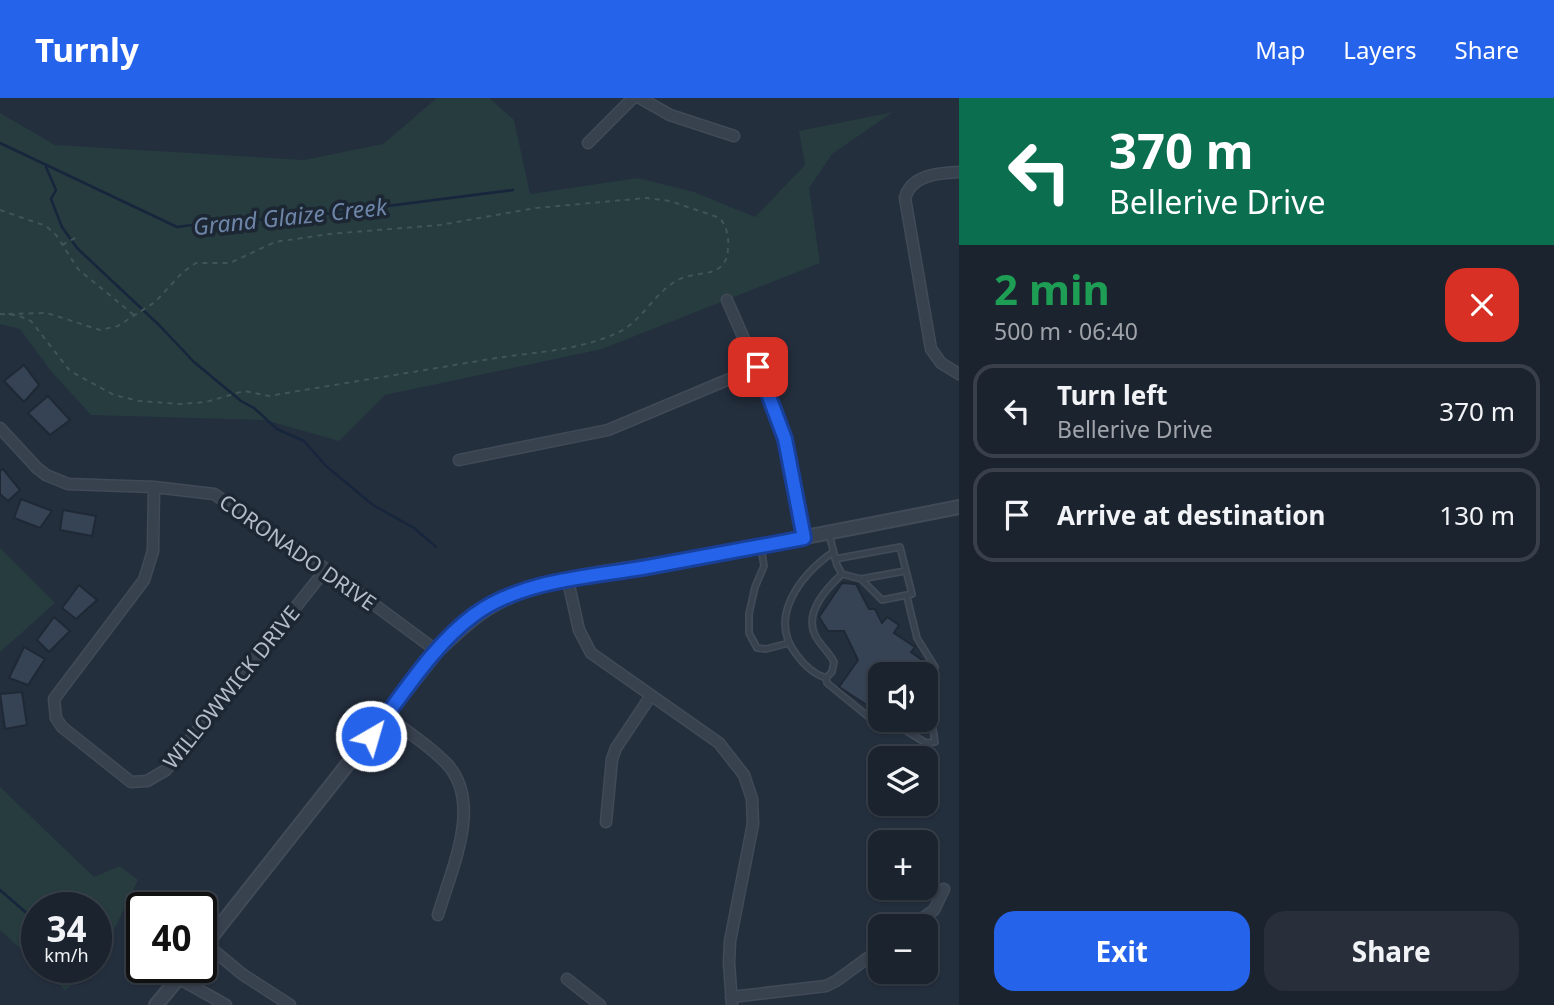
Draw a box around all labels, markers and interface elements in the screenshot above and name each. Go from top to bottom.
text: Turnly [35,27,139,72]
text: Map [1255,33,1305,66]
text: Layers [1343,33,1417,66]
text: Share [1455,33,1519,66]
text: 370 m [1109,117,1254,183]
icon: left [994,126,1085,217]
text: Bellerive Drive [1109,180,1326,223]
water label: Grand Glaize Creek [192,190,390,242]
text: 2 min [994,260,1110,317]
button: close [1445,268,1519,342]
text: 500 m · 06:40 [994,315,1138,347]
pin [728,337,788,397]
icon: arrive [739,348,777,386]
text: Turn left [1057,377,1168,413]
icon: left [998,392,1036,430]
text: 370 m [1439,393,1515,429]
text: Bellerive Drive [1057,413,1213,445]
street label: CORONADO DRIVE [214,487,382,617]
icon: arrive [998,496,1036,534]
text: Arrive at destination [1057,497,1326,533]
text: 130 m [1439,497,1515,533]
street label: WILLOWWICK DRIVE [157,600,305,774]
map controls [868,662,938,984]
button: sound [868,662,938,732]
position arrow [334,699,408,773]
button: layers [868,746,938,816]
button: + [868,830,938,900]
speed limit sign: 40 [126,892,217,983]
text: 34 [46,905,87,952]
button: Exit [994,911,1250,991]
button: Share [1264,911,1519,991]
button: − [868,914,938,984]
text: km/h [44,943,89,967]

